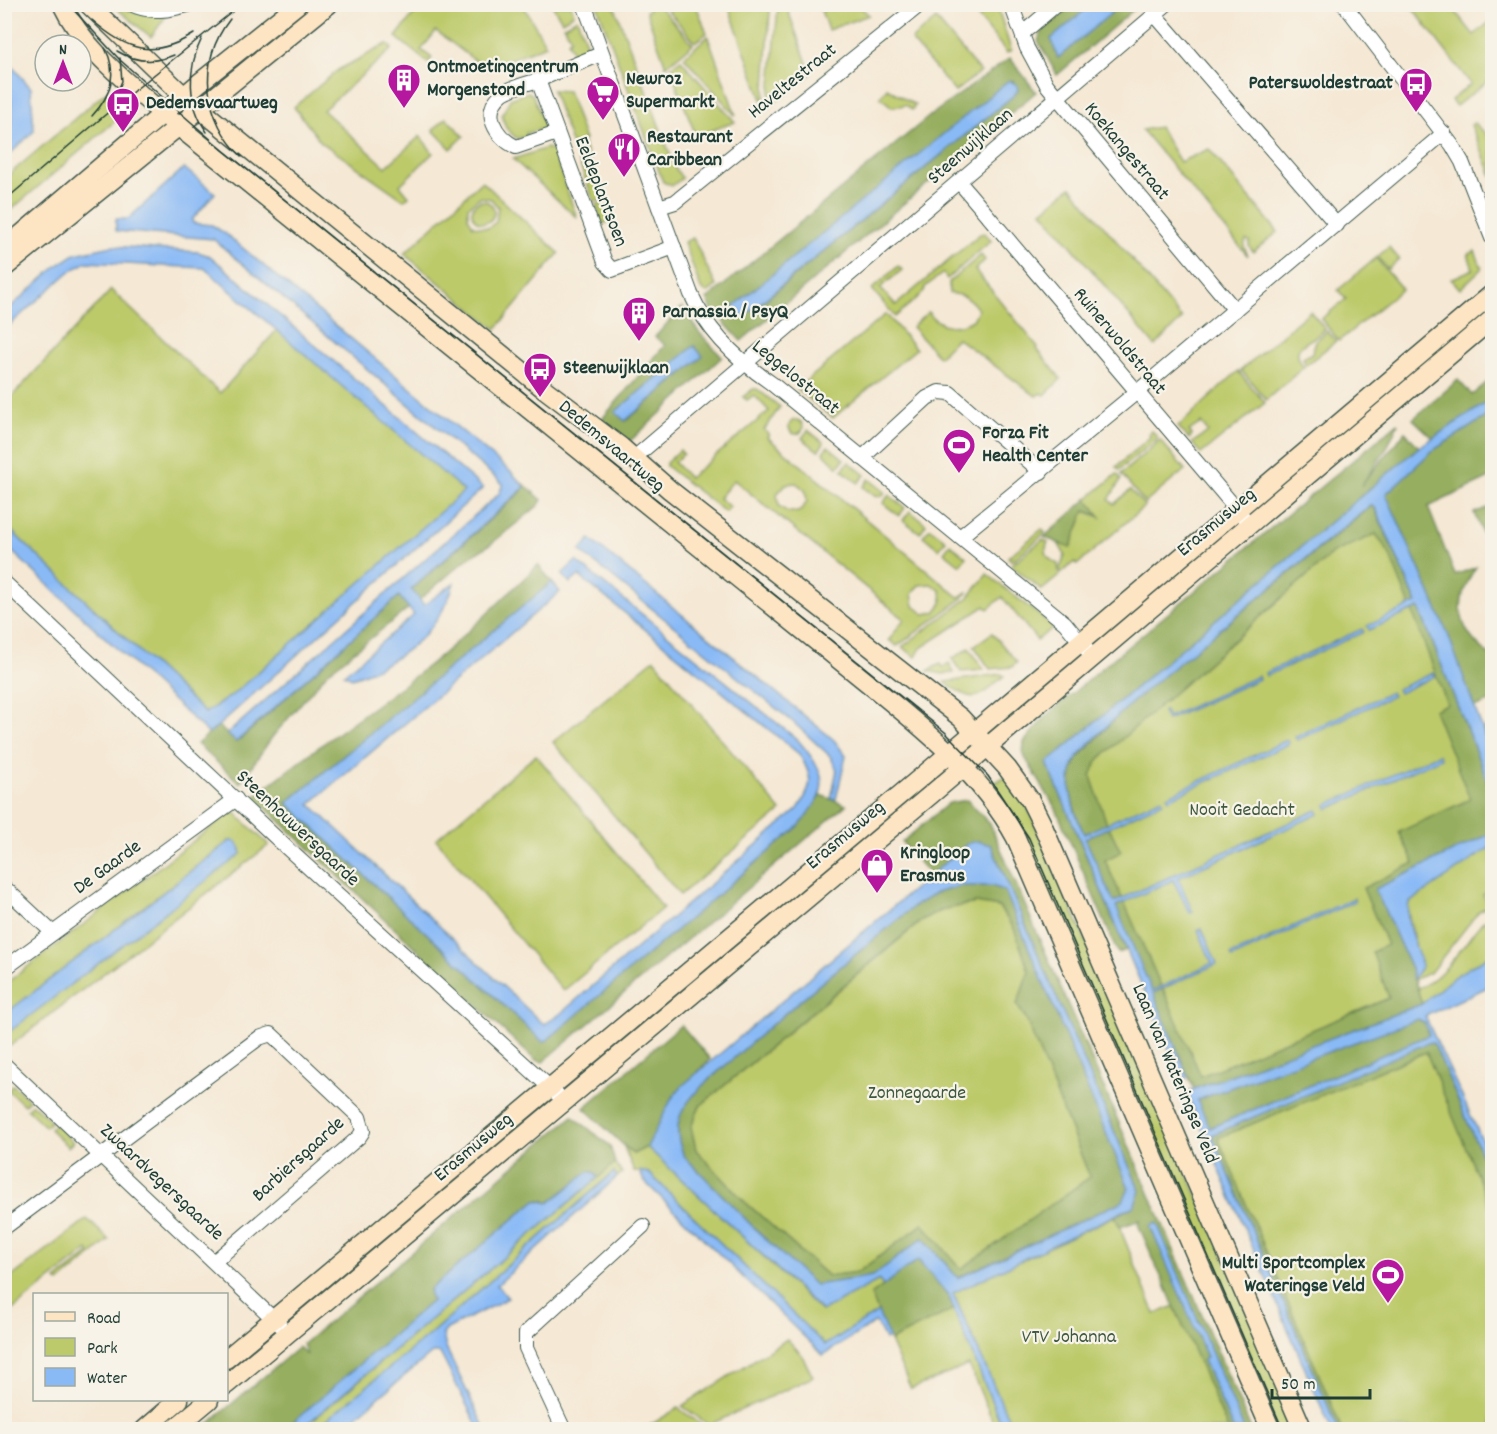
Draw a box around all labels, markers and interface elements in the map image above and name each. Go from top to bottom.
north arrow [33,33,93,93]
street label: Haveltestraat [743,37,843,127]
text: N [59,39,67,62]
place label: Ontmoetingcentrum Morgenstond [427,54,579,105]
building icon: Ontmoetingcentrum Morgenstond [386,62,422,109]
place label: Newroz Supermarkt [626,66,716,117]
bus stop icon: Paterswoldestraat [1398,66,1434,113]
place label: Paterswoldestraat [1248,70,1394,98]
supermarket icon: Newroz Supermarkt [585,74,621,121]
bus stop icon: Dedemsvaartweg [105,86,141,133]
place label: Dedemsvaartweg [146,90,278,118]
street label: Koekangestraat [1076,97,1176,207]
street label: Steenwijklaan [922,102,1020,192]
place label: Restaurant Caribbean [647,124,733,175]
restaurant icon: Restaurant Caribbean [606,131,642,178]
street label: Eeldeplantsoen [566,133,634,251]
street label: Ruinerwoldstraat [1066,282,1172,402]
building icon: Parnassia / PsyQ [621,295,657,342]
place label: Parnassia / PsyQ [662,299,789,327]
street label: Leggelostraat [745,334,845,422]
bus stop icon: Steenwijklaan [522,351,558,398]
place label: Steenwijklaan [563,355,669,383]
street label: Dedemsvaartweg [552,394,670,500]
place label: Forza Fit Health Center [982,420,1088,471]
sports icon: Forza Fit Health Center [941,427,977,474]
street label: Erasmusweg [1171,482,1263,564]
street label: Steenhouwersgaarde [229,764,365,894]
street label: Erasmusweg [800,795,892,877]
park label: Nooit Gedacht [1189,797,1295,825]
street label: De Gaarde [68,834,148,902]
place label: Kringloop Erasmus [900,840,970,891]
shop icon: Kringloop Erasmus [859,847,895,894]
street label: Laan van Wateringse Veld [1123,980,1225,1168]
park label: Zonnegaarde [868,1080,966,1108]
street label: Erasmusweg [428,1107,520,1189]
street label: Barbiersgaarde [246,1111,352,1209]
street label: Zwaardvegersgaarde [93,1118,230,1248]
place label: Multi Sportcomplex Wateringse Veld [1222,1250,1366,1301]
sports icon: Multi Sportcomplex Wateringse Veld [1370,1257,1406,1304]
legend [33,1293,228,1401]
text: Road [87,1307,121,1332]
park label: VTV Johanna [1022,1324,1117,1352]
text: Park [87,1337,118,1362]
scale bar [1272,1362,1370,1400]
text: Water [87,1367,127,1392]
text: 50 m [1281,1373,1316,1398]

